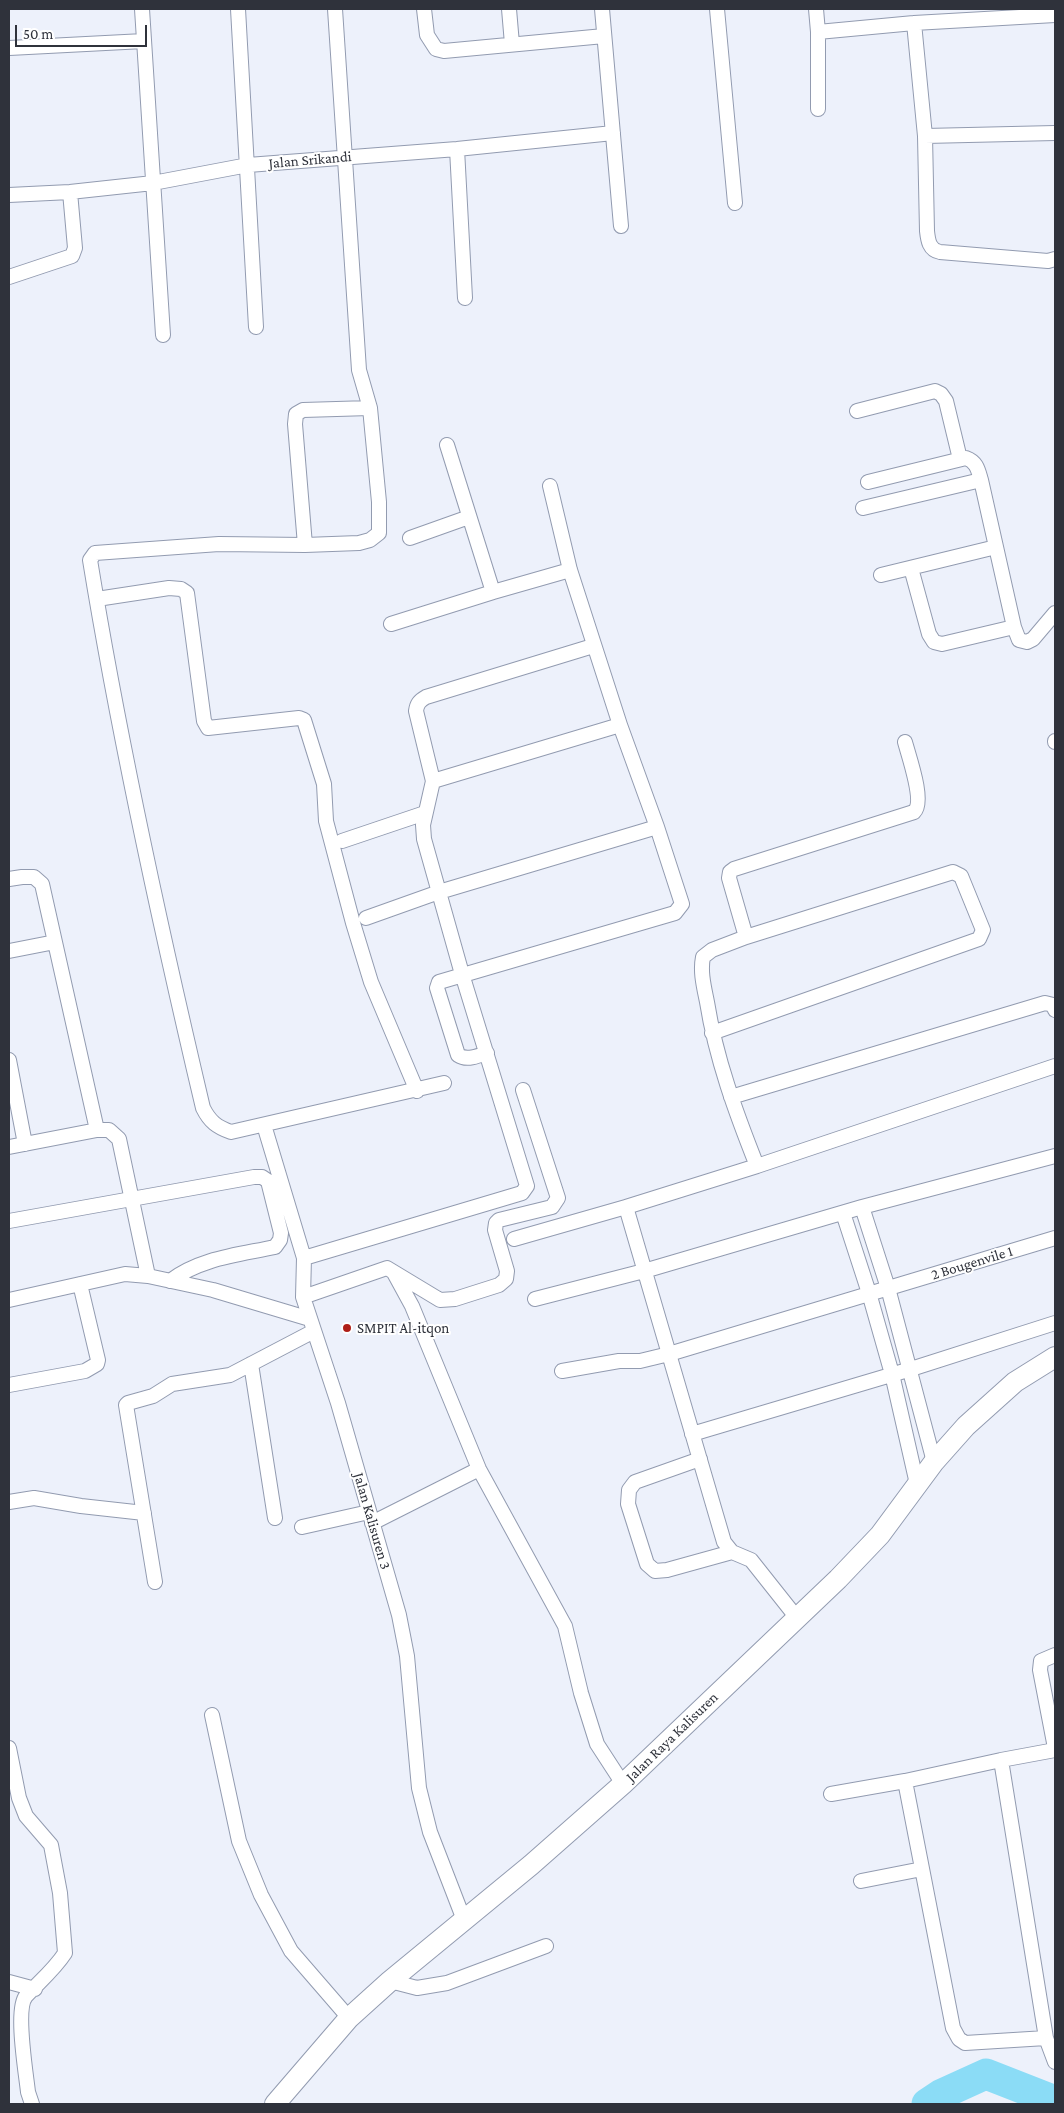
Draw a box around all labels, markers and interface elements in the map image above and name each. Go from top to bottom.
scale bar [18,15,150,47]
text: 50 m [23,26,53,42]
street label: Jalan Srikandi [268,147,352,173]
street label: 2 Bougenvile 1 [929,1242,1015,1284]
place label: SMPIT Al-itqon [357,1319,449,1337]
marker: SMPIT Al-itqon [341,1322,353,1334]
street label: Jalan Kalisuren 3 [350,1471,394,1571]
street label: Jalan Raya Kalisuren [622,1688,722,1786]

